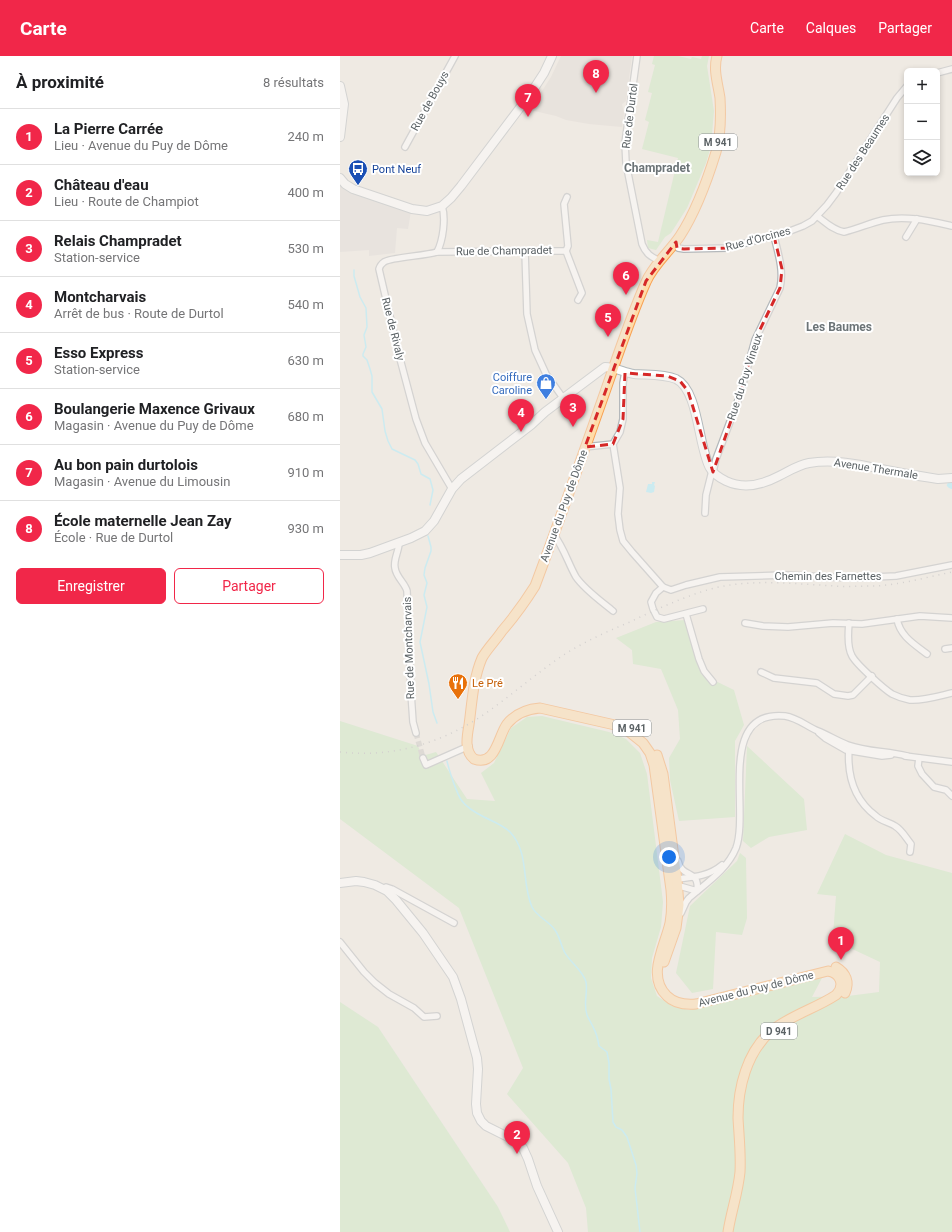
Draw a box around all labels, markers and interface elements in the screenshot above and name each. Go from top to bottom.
text: Carte [20,17,67,40]
text: Carte [750,20,784,36]
text: Calques [806,20,856,36]
text: Partager [878,20,932,36]
pin: 8 [583,60,609,93]
map controls [904,68,940,176]
button: + [904,68,940,104]
street label: Rue de Bouys [408,69,452,133]
text: À proximité [16,72,104,92]
text: 8 résultats [263,75,324,90]
street label: Rue de Durtol [620,83,640,149]
pin: 7 [515,84,541,117]
button: − [904,104,940,140]
street label: Rue des Beaumes [834,111,893,192]
text: La Pierre Carrée [54,120,163,138]
text: 1 [25,129,33,144]
text: 240 m [287,129,324,144]
road number: M 941 [699,134,737,150]
text: Lieu · Avenue du Puy de Dôme [54,138,228,153]
button: layers [904,140,940,176]
bus stop icon: Pont Neuf [347,158,369,186]
district label: Champradet [624,161,690,175]
place label: Pont Neuf [372,163,421,176]
text: Château d'eau [54,176,149,194]
text: 2 [25,185,33,200]
text: 400 m [287,185,324,200]
text: Lieu · Route de Champiot [54,194,199,209]
street label: Rue d'Orcines [724,224,792,254]
text: Relais Champradet [54,232,182,250]
text: 3 [25,241,33,256]
text: 530 m [287,241,324,256]
street label: Rue de Champradet [456,244,553,258]
text: Station-service [54,250,140,265]
pin: 6 [613,262,639,295]
text: Montcharvais [54,288,146,306]
street label: Rue de Rivaly [379,296,407,363]
text: 4 [25,297,33,312]
text: 540 m [287,297,324,312]
pin: 5 [595,304,621,337]
text: Arrêt de bus · Route de Durtol [54,306,224,321]
district label: Les Baumes [806,320,872,334]
street label: Rue du Puy Vineux [725,331,765,422]
text: Esso Express [54,344,143,362]
text: 5 [25,353,33,368]
text: 630 m [287,353,324,368]
text: Station-service [54,362,140,377]
place label: Coiffure Caroline [492,371,532,397]
shop icon: Coiffure Caroline [535,372,557,400]
pin: 3 [560,394,586,427]
pin: 4 [508,399,534,432]
text: Boulangerie Maxence Grivaux [54,400,255,418]
text: 6 [25,409,33,424]
text: 680 m [287,409,324,424]
text: Magasin · Avenue du Puy de Dôme [54,418,254,433]
street label: Avenue du Puy de Dôme [538,448,590,564]
text: Au bon pain durtolois [54,456,198,474]
street label: Avenue Thermale [833,456,919,482]
text: 7 [25,465,33,480]
text: 910 m [287,465,324,480]
text: Magasin · Avenue du Limousin [54,474,230,489]
text: École maternelle Jean Zay [54,512,232,530]
text: 8 [25,521,33,536]
text: 930 m [287,521,324,536]
text: École · Rue de Durtol [54,530,173,545]
button: Enregistrer [16,568,166,604]
button: Partager [174,568,324,604]
street label: Chemin des Farnettes [775,570,882,583]
street label: Rue de Montcharvais [401,596,417,700]
restaurant icon: Le Pré [447,672,469,700]
place label: Le Pré [472,677,503,690]
road number: M 941 [613,720,651,736]
your location [659,847,679,867]
pin: 1 [828,927,854,960]
street label: Avenue du Puy de Dôme [697,968,815,1010]
road number: D 941 [761,1023,797,1039]
pin: 2 [504,1121,530,1154]

